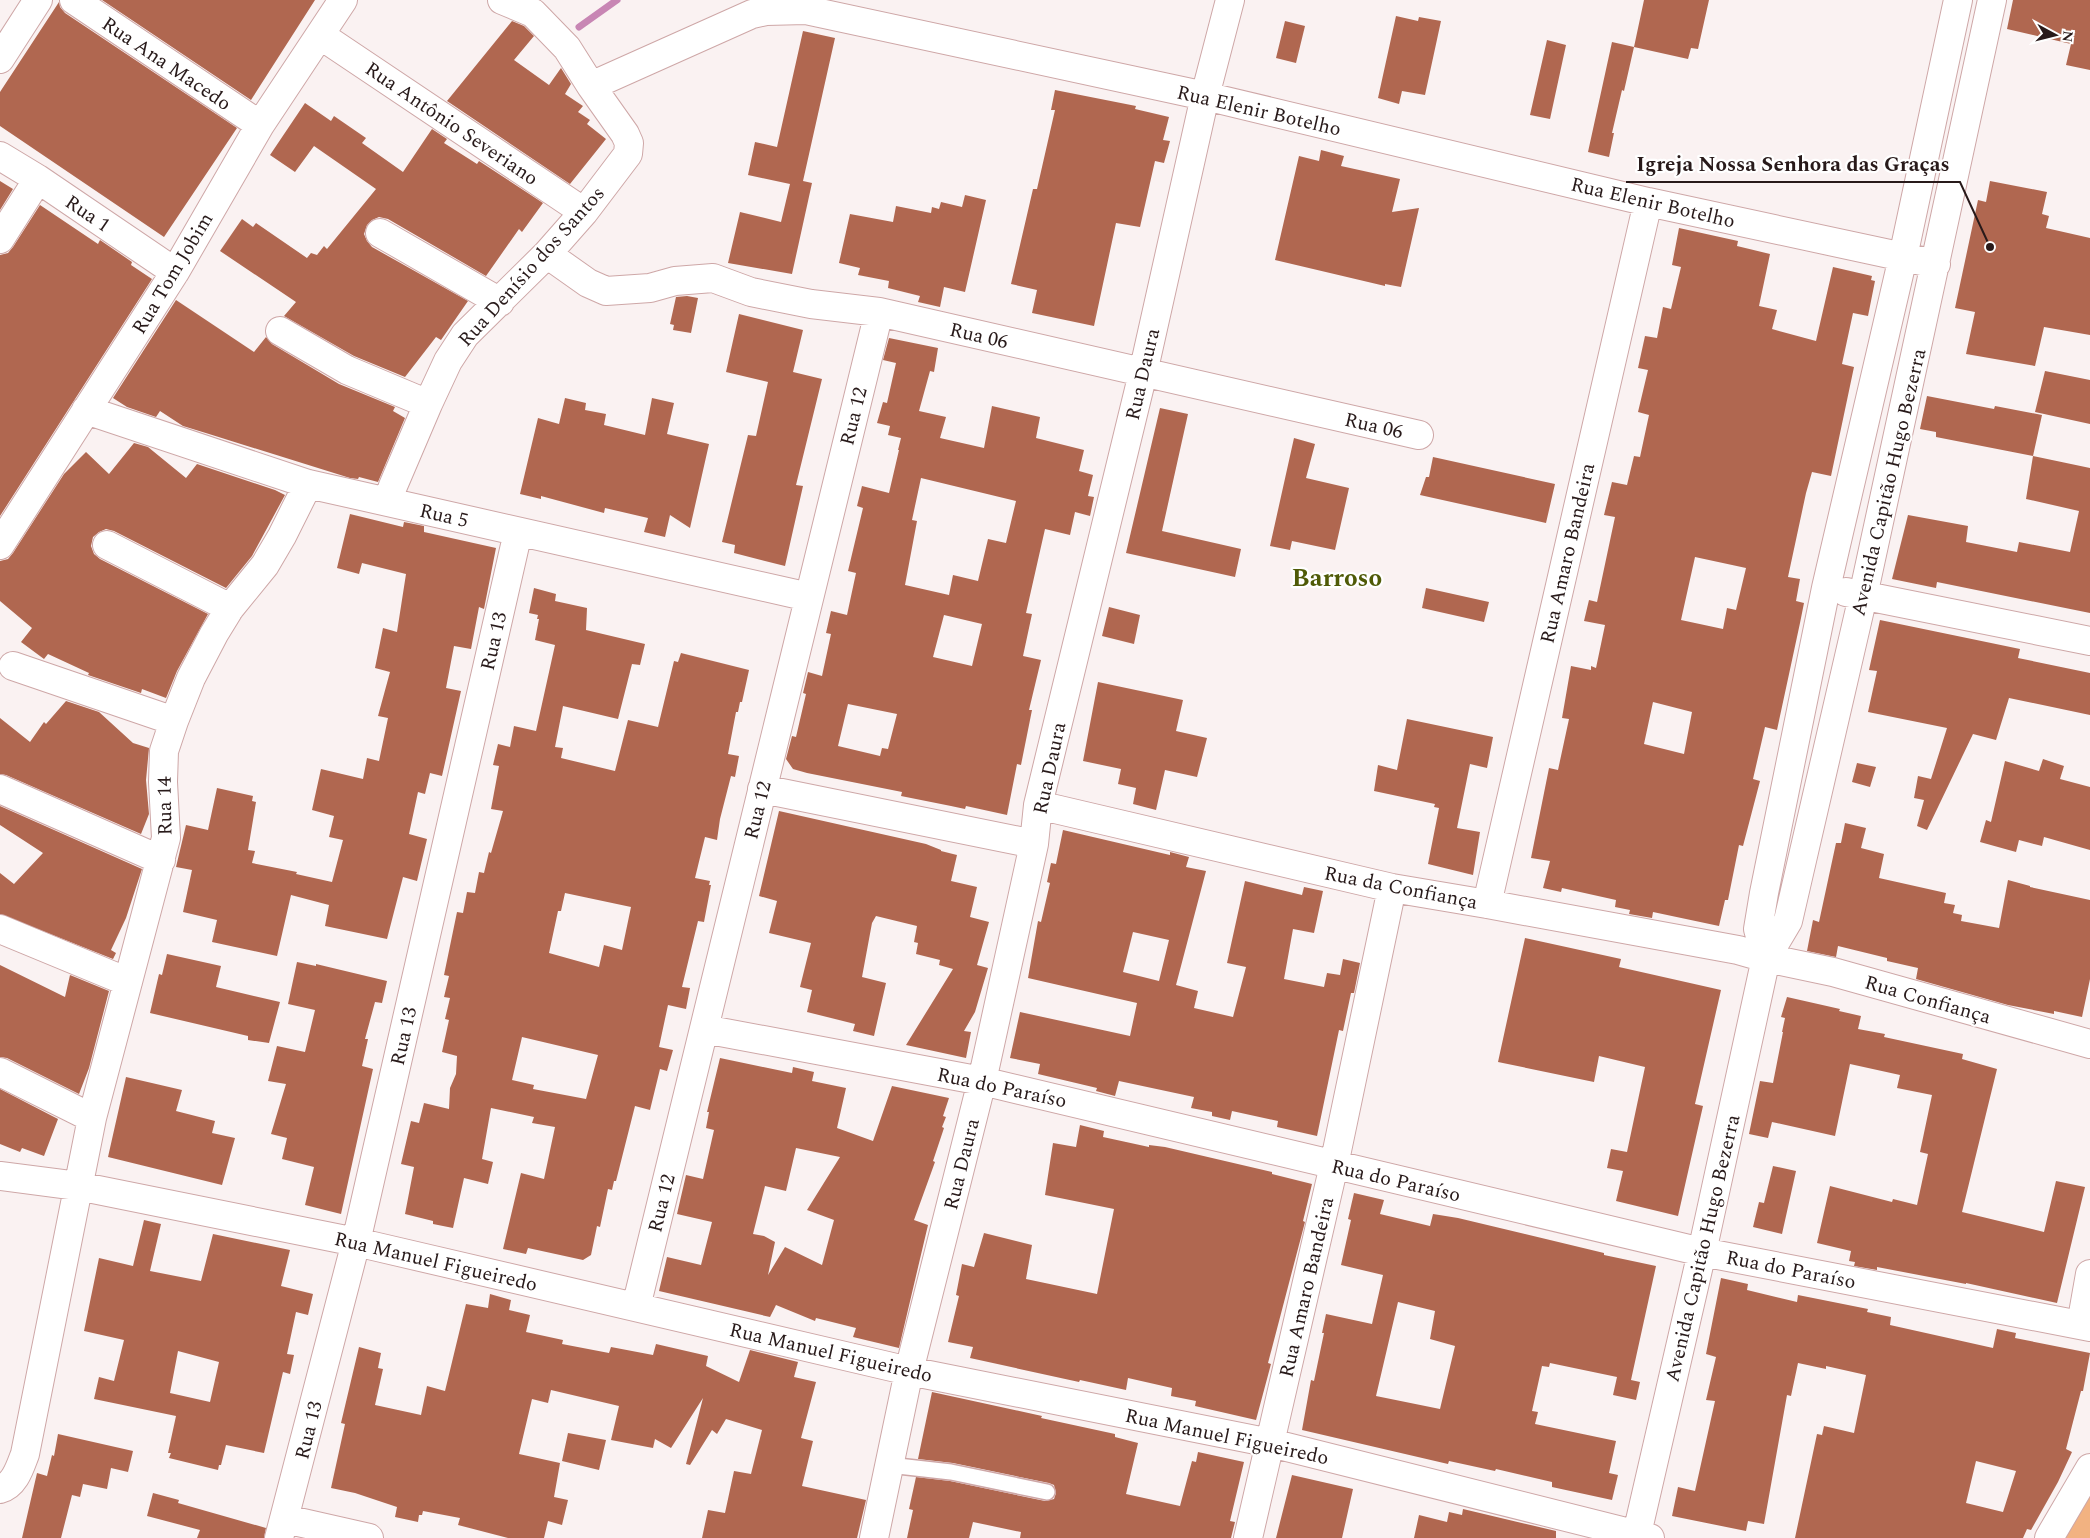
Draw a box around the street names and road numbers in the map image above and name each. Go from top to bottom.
street label: Rua Ana Macedo [96,9,237,118]
street label: Rua Antônio Severiano [359,54,544,193]
street label: Rua Elenir Botelho [1174,77,1344,144]
street label: Rua Elenir Botelho [1568,169,1738,236]
street label: Rua Denísio dos Santos [451,180,612,354]
street label: Rua 1 [59,188,116,240]
street label: Rua Tom Jobim [125,207,221,340]
street label: Rua 06 [947,315,1011,357]
street label: Rua Daura [1118,325,1168,423]
street label: Avenida Capitão Hugo Bezerra [1844,345,1934,619]
street label: Rua 12 [832,384,876,449]
street label: Rua 06 [1342,405,1406,447]
street label: Rua Amaro Bandeira [1533,460,1603,646]
street label: Rua 5 [416,496,471,536]
street label: Rua 13 [473,609,515,673]
street label: Rua Daura [1026,719,1074,817]
street label: Rua 14 [149,776,181,836]
street label: Rua 12 [736,778,780,843]
street label: Rua da Confiança [1321,858,1480,918]
street label: Rua Confiança [1861,968,1995,1032]
street label: Rua 13 [383,1004,425,1068]
street label: Rua do Paraíso [934,1060,1069,1116]
street label: Avenida Capitão Hugo Bezerra [1658,1111,1748,1385]
street label: Rua Daura [936,1115,988,1213]
street label: Rua do Paraíso [1328,1152,1463,1210]
street label: Rua 12 [640,1171,684,1236]
street label: Rua Amaro Bandeira [1272,1194,1342,1380]
street label: Rua Manuel Figueiredo [331,1224,540,1300]
street label: Rua do Paraíso [1723,1243,1858,1297]
street label: Rua Manuel Figueiredo [726,1315,935,1391]
street label: Rua 13 [287,1398,331,1463]
street label: Rua Manuel Figueiredo [1122,1401,1331,1473]

